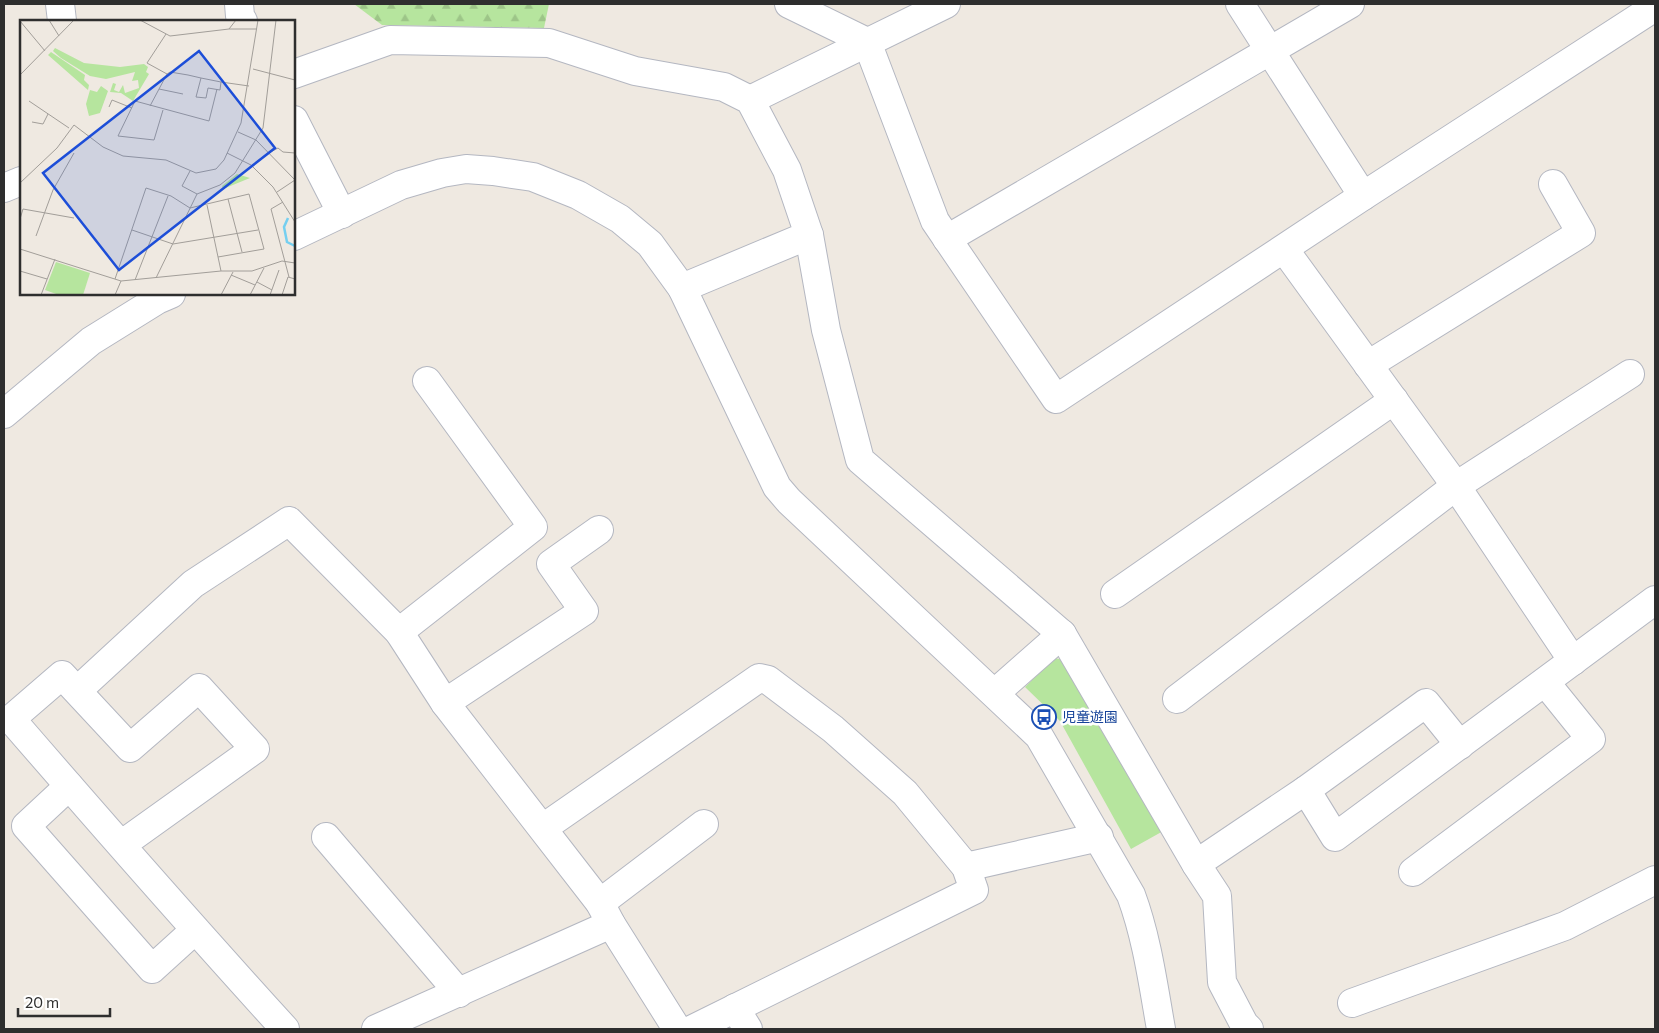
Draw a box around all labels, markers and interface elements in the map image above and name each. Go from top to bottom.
inset map [20,20,295,295]
bus stop icon: 児童遊園 [1031,704,1057,730]
place label: 児童遊園 [1062,708,1118,725]
scale bar [18,986,110,1018]
text: 20 m [25,993,59,1011]

